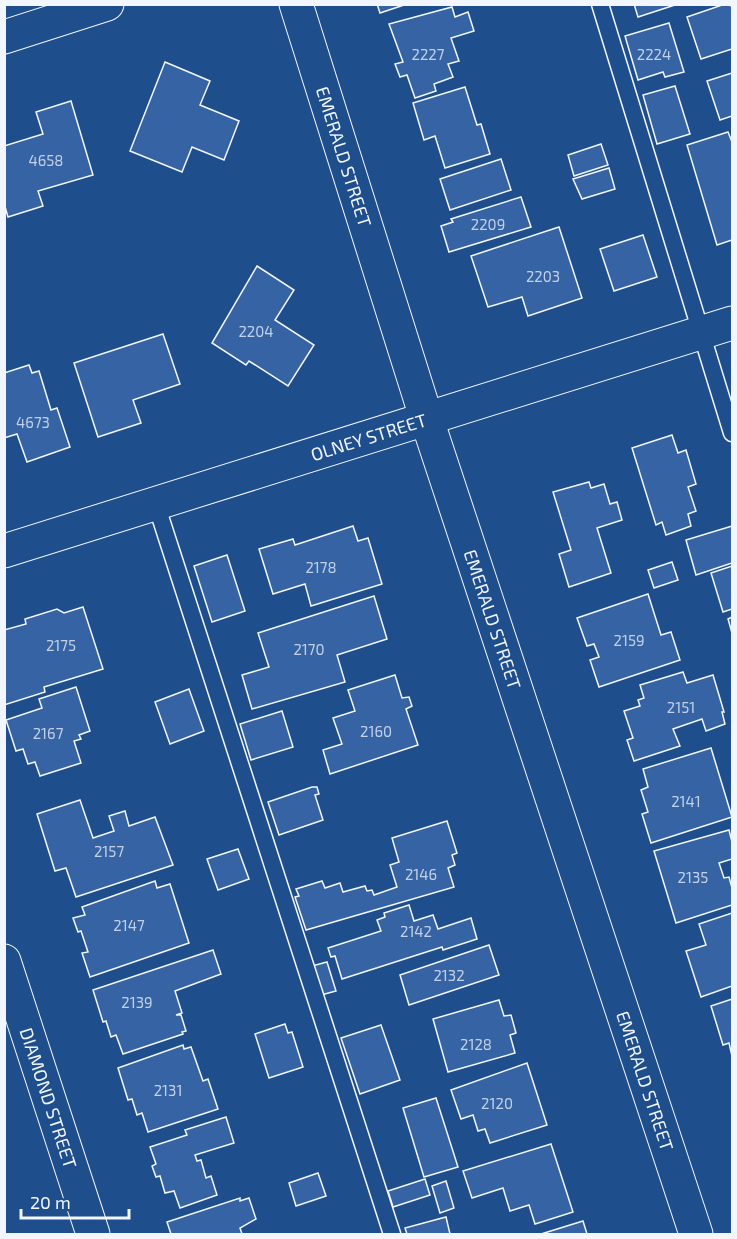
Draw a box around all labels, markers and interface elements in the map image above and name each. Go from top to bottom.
house number: 2227 [412,45,445,63]
house number: 2224 [637,45,671,63]
street label: EMERALD STREET [312,84,377,230]
house number: 4658 [29,151,63,169]
house number: 2209 [471,215,505,233]
house number: 2203 [526,267,560,285]
house number: 2204 [238,322,274,340]
street label: OLNEY STREET [308,408,430,465]
house number: 4673 [16,413,50,431]
street label: EMERALD STREET [460,547,526,692]
house number: 2178 [305,558,337,576]
house number: 2159 [613,631,645,649]
house number: 2175 [46,636,76,654]
house number: 2170 [293,640,325,658]
house number: 2151 [667,698,695,716]
house number: 2160 [360,722,392,740]
house number: 2167 [33,724,64,742]
house number: 2141 [671,792,701,810]
house number: 2157 [94,842,124,860]
house number: 2146 [405,865,437,883]
house number: 2135 [678,868,708,886]
house number: 2147 [113,916,145,934]
house number: 2142 [400,922,432,940]
house number: 2132 [433,966,465,984]
house number: 2139 [121,993,153,1011]
street label: EMERALD STREET [612,1008,679,1154]
street label: DIAMOND STREET [15,1025,82,1172]
house number: 2128 [460,1035,492,1053]
house number: 2131 [154,1081,182,1099]
house number: 2120 [481,1094,513,1112]
scale bar [21,1182,129,1220]
text: 20 m [30,1191,71,1213]

